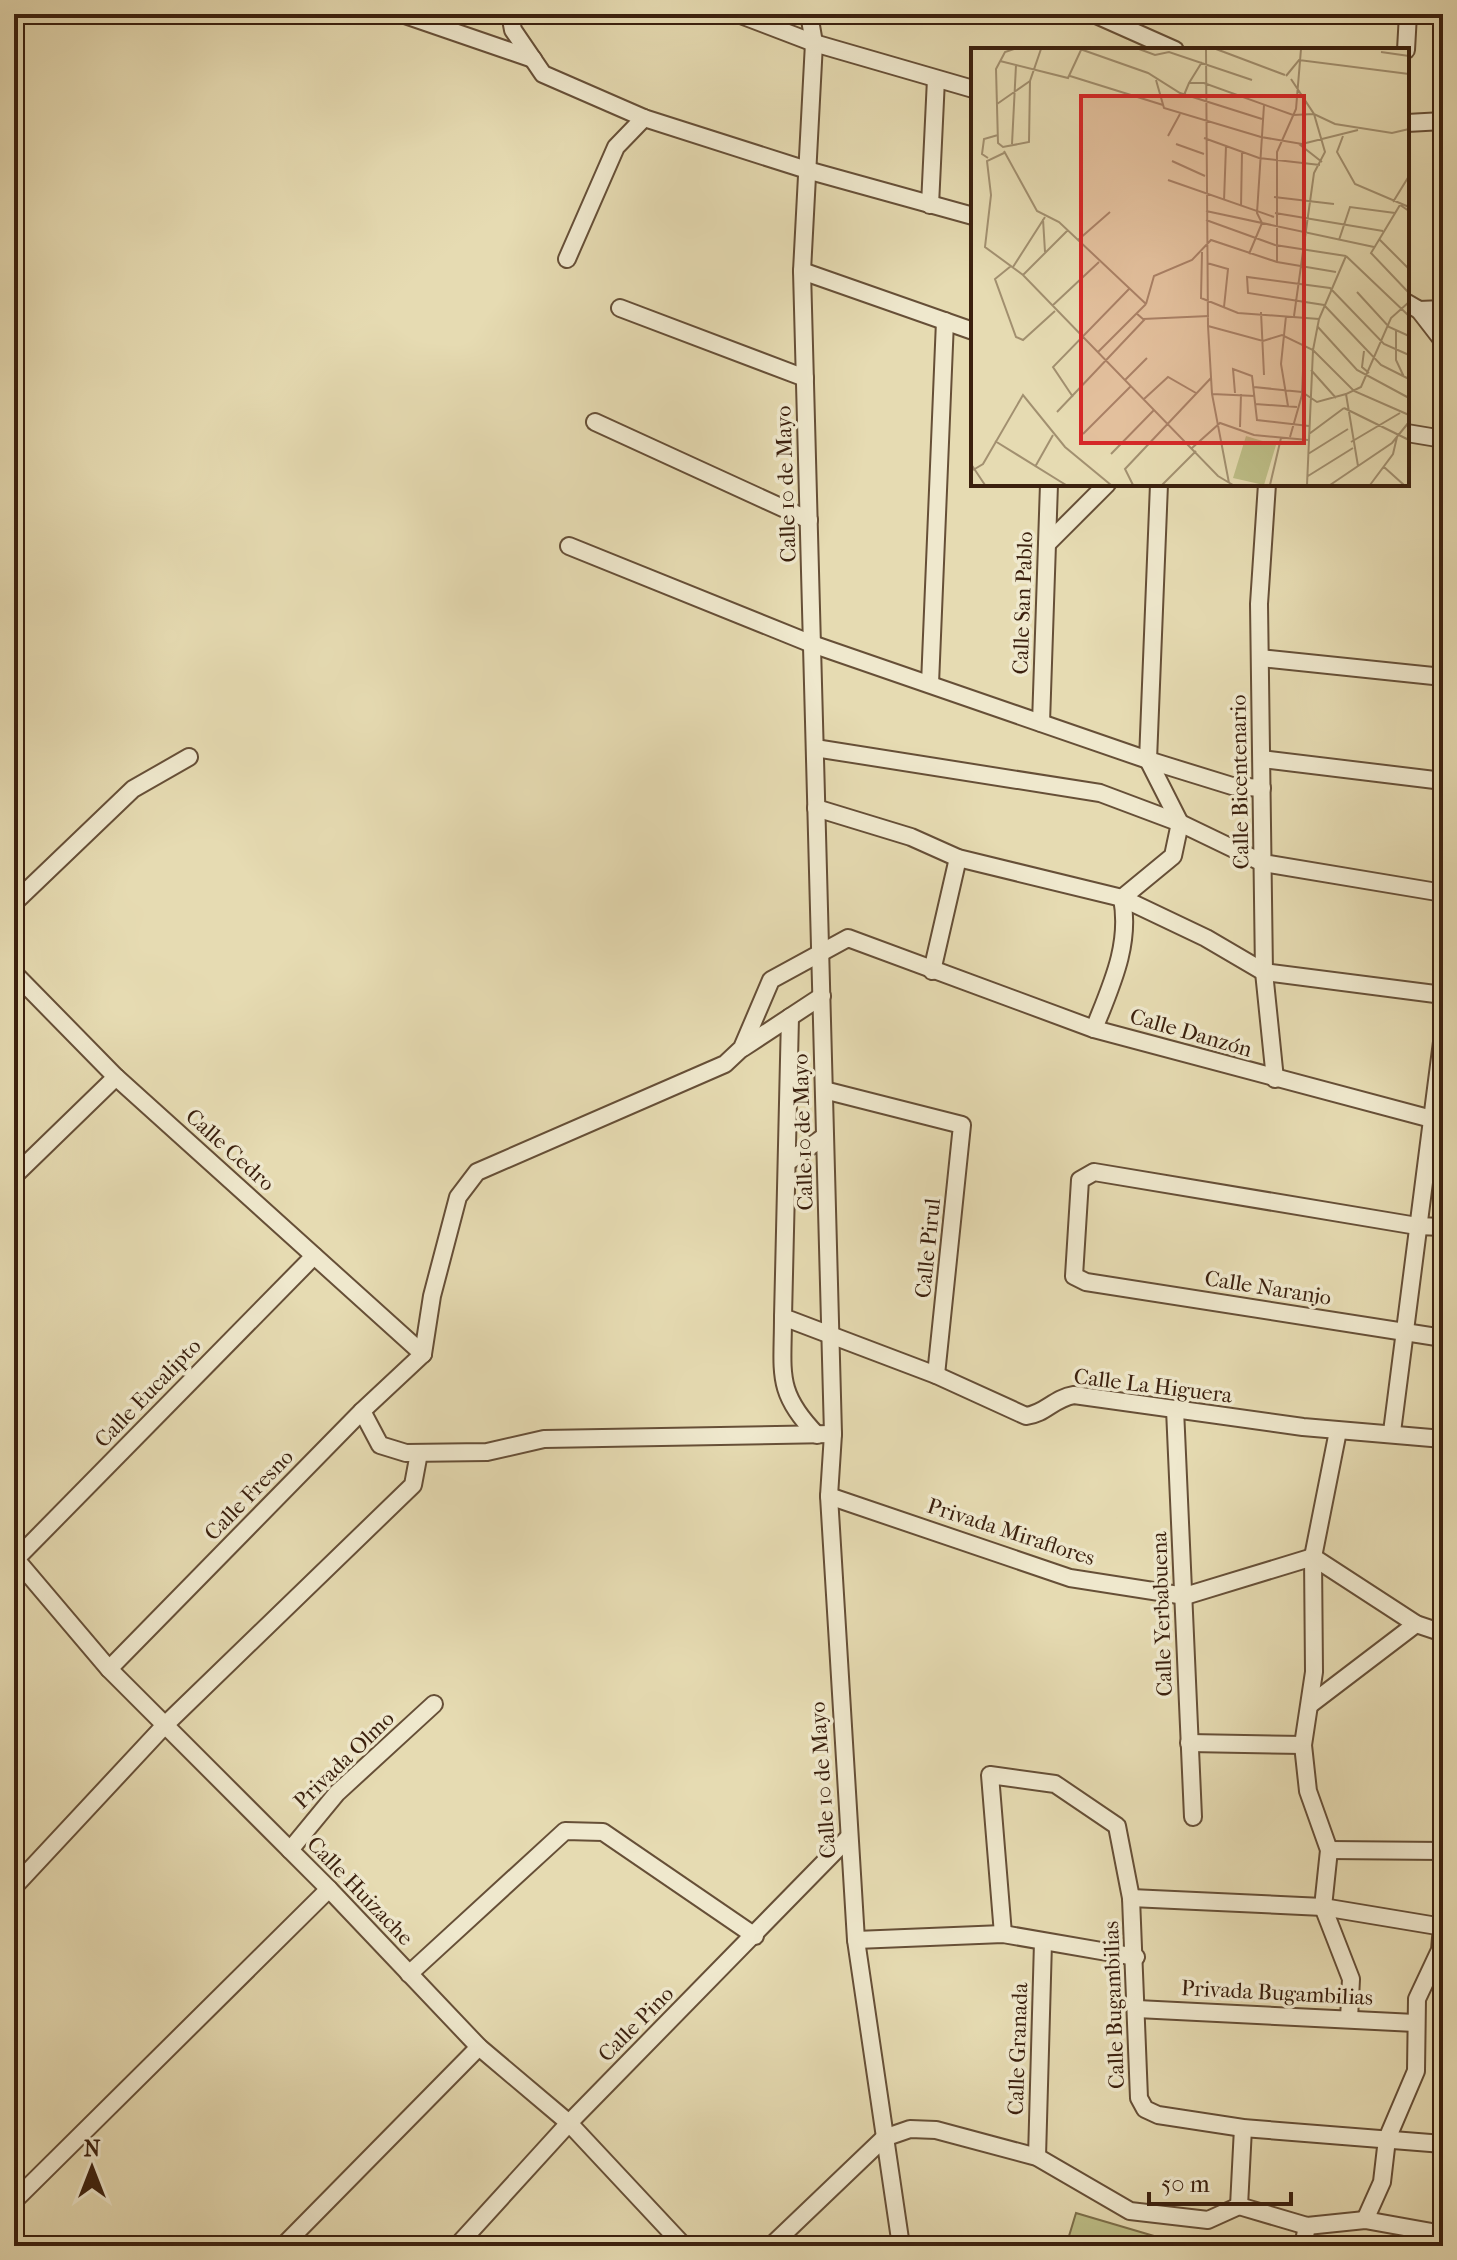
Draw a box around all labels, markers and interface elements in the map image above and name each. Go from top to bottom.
inset map [971,48,1409,486]
street label: Calle 10 de Mayo [770,405,802,563]
street label: Calle San Pablo [1008,531,1038,675]
street label: Calle Bicentenario [1225,694,1255,870]
street label: Calle Danzón [1127,1003,1255,1063]
street label: Calle 10 de Mayo [787,1053,819,1211]
street label: Calle Cedro [180,1103,280,1197]
street label: Calle Pirul [910,1197,946,1299]
street label: Calle Naranjo [1203,1265,1333,1311]
street label: Calle Eucalipto [89,1333,207,1453]
street label: Calle La Higuera [1072,1363,1235,1409]
street label: Calle Fresno [199,1444,299,1546]
street label: Privada Miraflores [924,1493,1098,1571]
street label: Calle Yerbabuena [1146,1530,1178,1697]
street label: Calle 10 de Mayo [805,1701,841,1859]
street label: Privada Olmo [288,1706,400,1814]
street label: Calle Huizache [302,1831,419,1951]
street label: Calle Bugambilias [1098,1920,1130,2090]
street label: Privada Bugambilias [1180,1975,1374,2011]
street label: Calle Pino [593,1981,679,2067]
street label: Calle Granada [1003,1981,1033,2116]
north arrow [52,2128,132,2208]
text: N [84,2136,101,2162]
scale bar [1149,2156,1291,2206]
text: 50 m [1161,2170,1210,2198]

